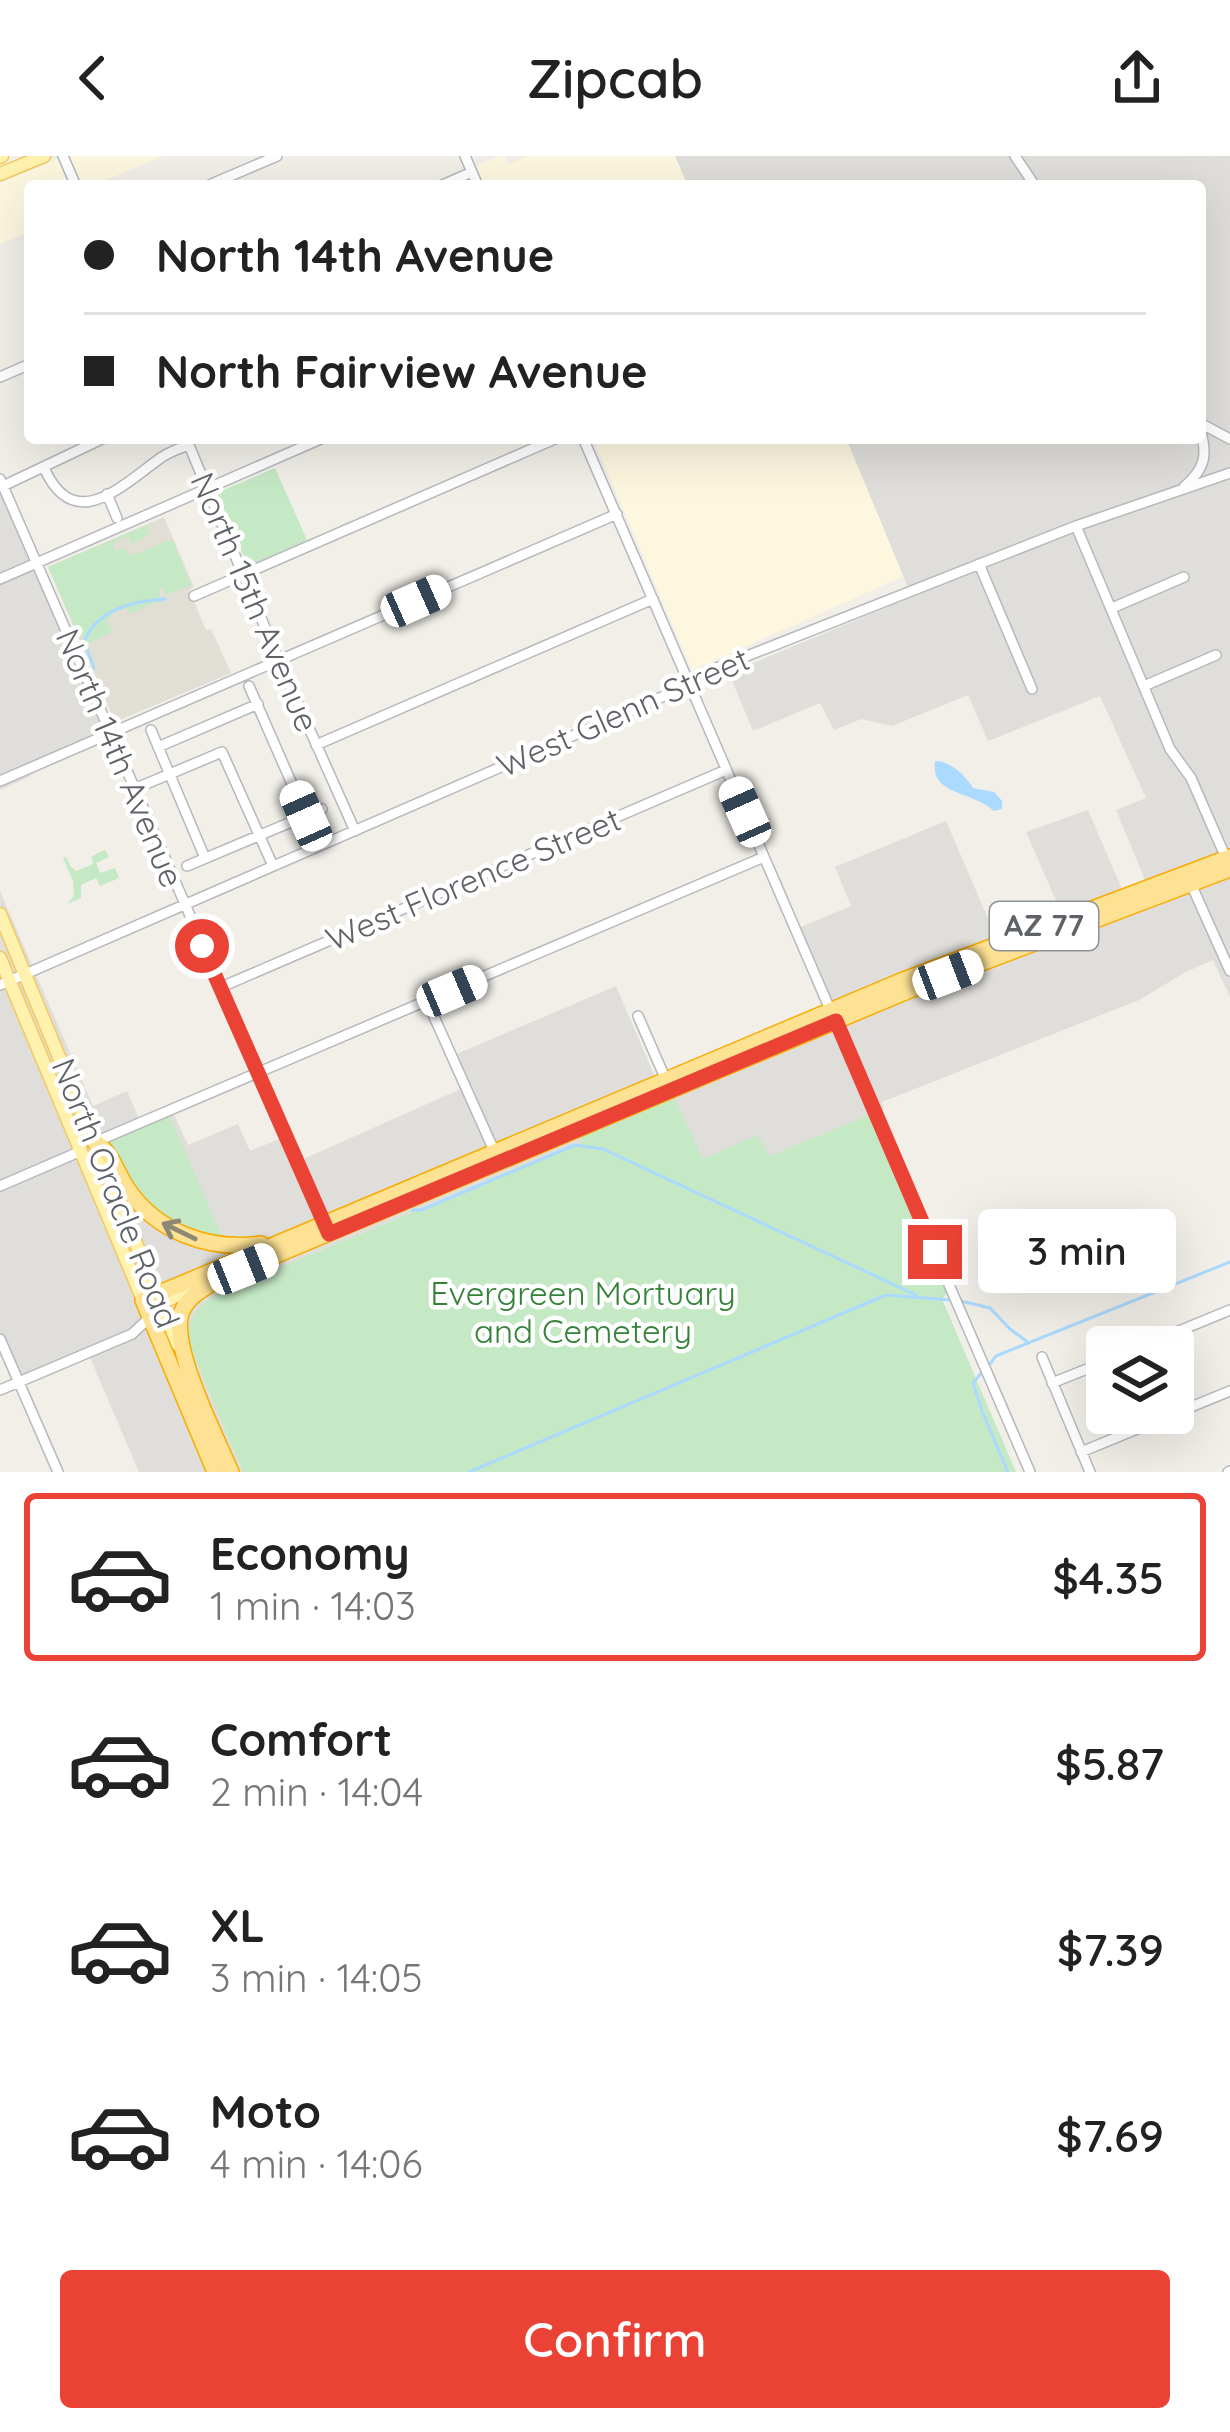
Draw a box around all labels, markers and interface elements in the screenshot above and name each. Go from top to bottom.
text: Zipcab [527,44,703,112]
icon: back [60,45,126,111]
icon: share [1104,45,1170,111]
text: North 14th Avenue [156,227,554,283]
text: North Fairview Avenue [156,343,648,399]
street label: North 15th Avenue [182,466,329,738]
car [376,570,456,632]
street label: North 14th Avenue [48,623,193,893]
street label: West Glenn Street [490,638,755,786]
car [714,772,776,852]
car [275,776,337,856]
street label: West Florence Street [319,798,626,959]
road number: AZ 77 [990,902,1098,950]
route start [175,919,229,973]
car [908,945,988,1005]
car [412,960,492,1022]
street label: North Oracle Road [44,1052,189,1334]
callout: 3 min [977,1210,1175,1294]
one-way arrow [162,1219,198,1241]
route end [908,1225,962,1279]
text: 3 min [1027,1226,1127,1275]
car [203,1239,283,1299]
park label: Evergreen Mortuary and Cemetery [430,1272,736,1351]
map controls [1086,1326,1194,1434]
button: layers [1086,1326,1194,1434]
icon: car [66,1523,174,1631]
text: Economy [210,1525,410,1581]
text: $4.35 [1052,1549,1164,1605]
text: 1 min · 14:03 [210,1581,416,1630]
icon: car [66,1709,174,1817]
text: Comfort [210,1711,392,1767]
text: $5.87 [1055,1735,1164,1791]
text: 2 min · 14:04 [210,1767,423,1816]
icon: car [66,1895,174,2003]
text: XL [210,1897,265,1953]
text: $7.39 [1057,1921,1164,1977]
text: 3 min · 14:05 [210,1953,423,2002]
icon: car [66,2081,174,2189]
text: Moto [210,2083,321,2139]
text: $7.69 [1056,2107,1164,2163]
text: 4 min · 14:06 [210,2139,422,2188]
button: Confirm [60,2270,1170,2408]

